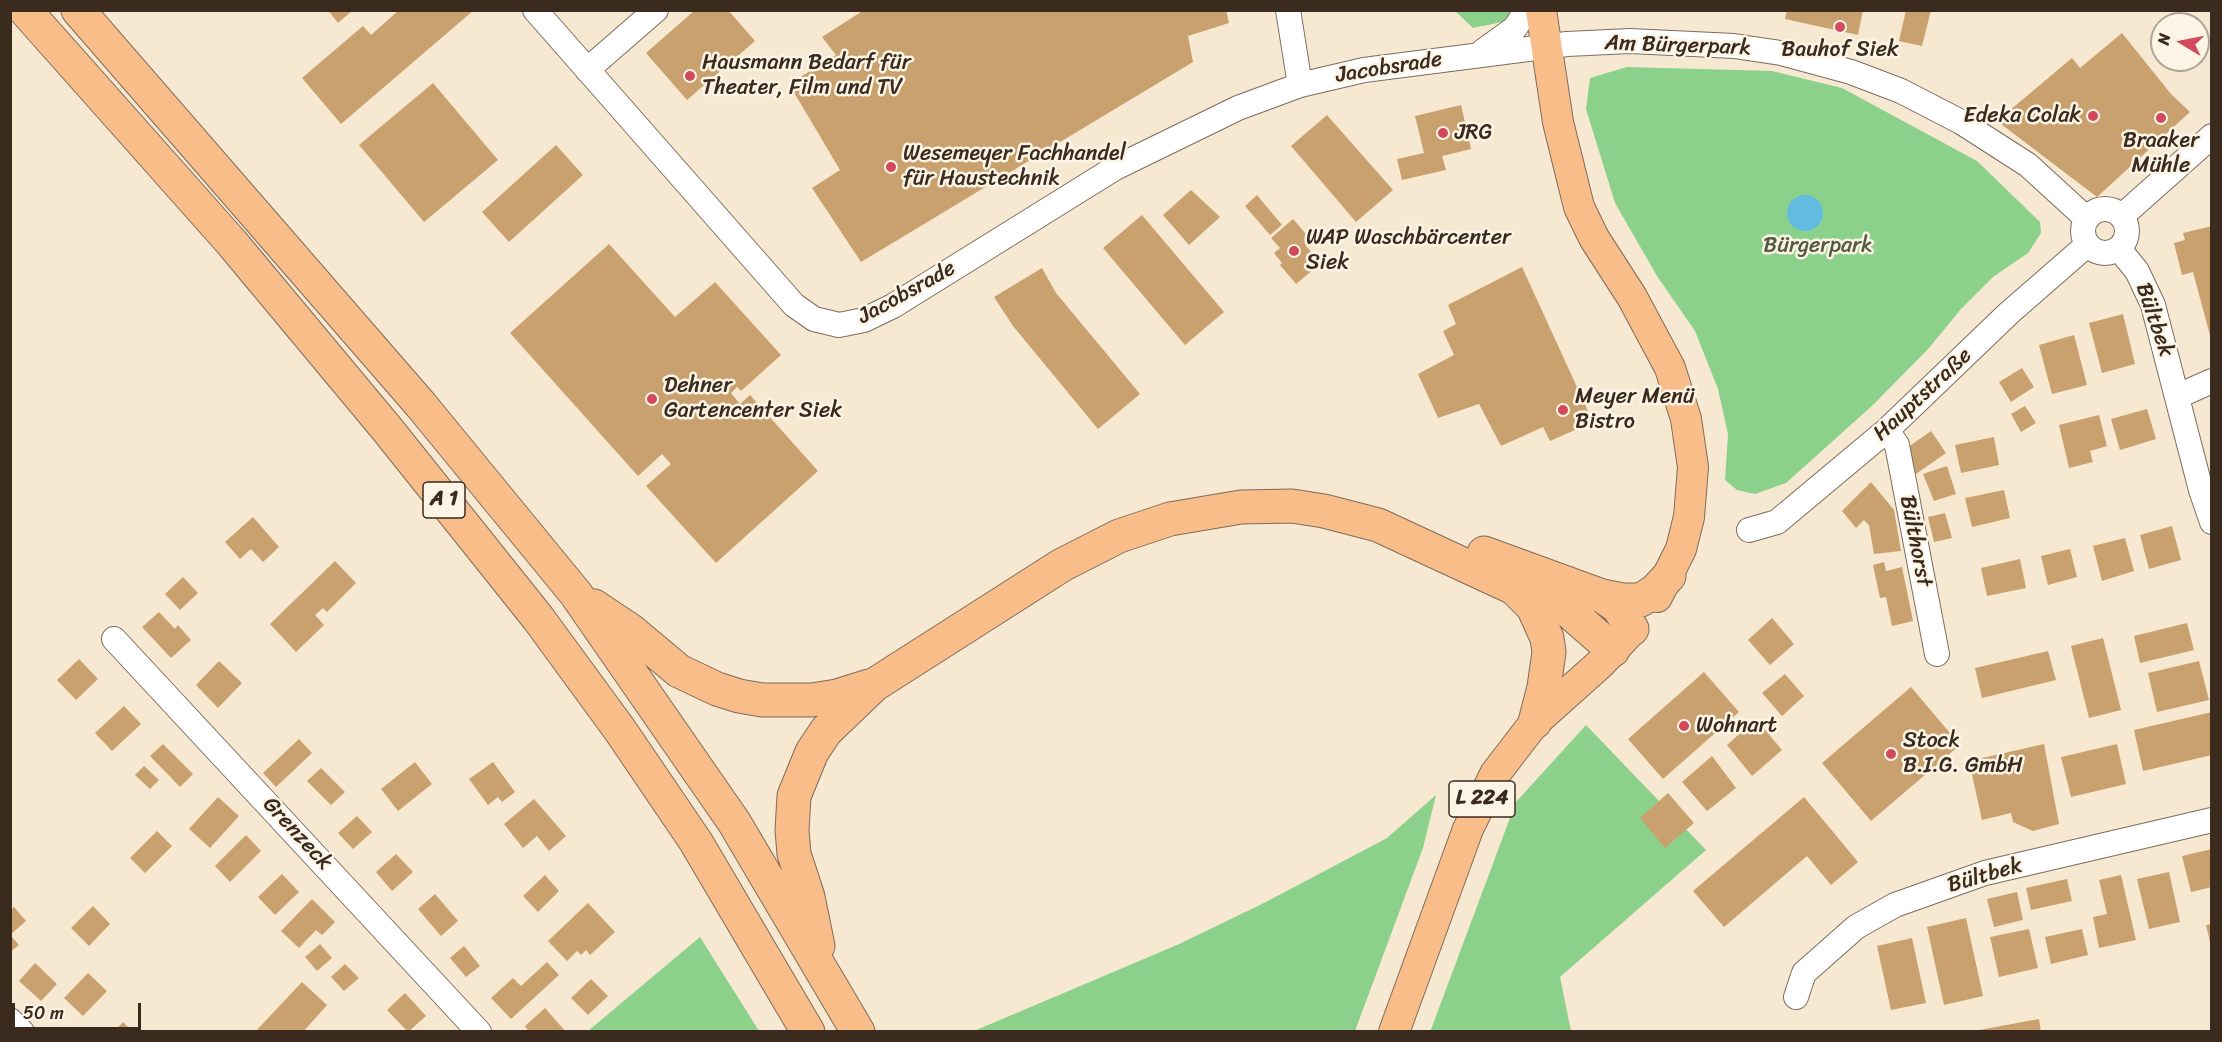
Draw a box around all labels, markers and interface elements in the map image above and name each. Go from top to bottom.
north arrow [2150,12,2210,72]
marker: Bauhof Siek [1833,20,1847,34]
street label: Am Bürgerpark [1604,30,1752,62]
text: N [2149,31,2179,47]
place label: Bauhof Siek [1781,37,1899,63]
street label: Jacobsrade [1334,47,1444,89]
place label: Hausmann Bedarf für Theater, Film und TV [702,50,911,101]
marker: Hausmann Bedarf für Theater, Film und TV [683,69,697,83]
place label: Edeka Colak [1964,103,2081,129]
marker: Edeka Colak [2086,109,2100,123]
marker: Braaker Mühle [2154,111,2168,125]
place label: JRG [1455,120,1492,146]
marker: JRG [1436,126,1450,140]
place label: Braaker Mühle [2123,128,2199,180]
place label: Wesemeyer Fachhandel für Haustechnik [903,141,1126,192]
marker: Wesemeyer Fachhandel für Haustechnik [884,160,898,174]
place label: WAP Waschbärcenter Siek [1306,225,1511,276]
park label: Bürgerpark [1763,233,1873,259]
marker: WAP Waschbärcenter Siek [1287,244,1301,258]
street label: Jacobsrade [854,255,960,331]
street label: Bültbek [2129,280,2179,360]
street label: Hauptstraße [1868,343,1978,447]
place label: Dehner Gartencenter Siek [664,373,842,424]
place label: Meyer Menü Bistro [1575,384,1695,436]
marker: Dehner Gartencenter Siek [645,392,659,406]
marker: Meyer Menü Bistro [1556,403,1570,417]
road number: A 1 [423,482,465,518]
street label: Bülthorst [1893,493,1937,589]
place label: Wohnart [1696,713,1777,739]
marker: Wohnart [1677,719,1691,733]
place label: Stock B.I.G. GmbH [1903,728,2023,780]
marker: Stock B.I.G. GmbH [1884,747,1898,761]
road number: L 224 [1449,781,1515,817]
street label: Grenzeck [257,792,337,876]
street label: Bültbek [1945,853,2025,899]
scale bar [15,991,144,1029]
text: 50 m [23,997,64,1029]

